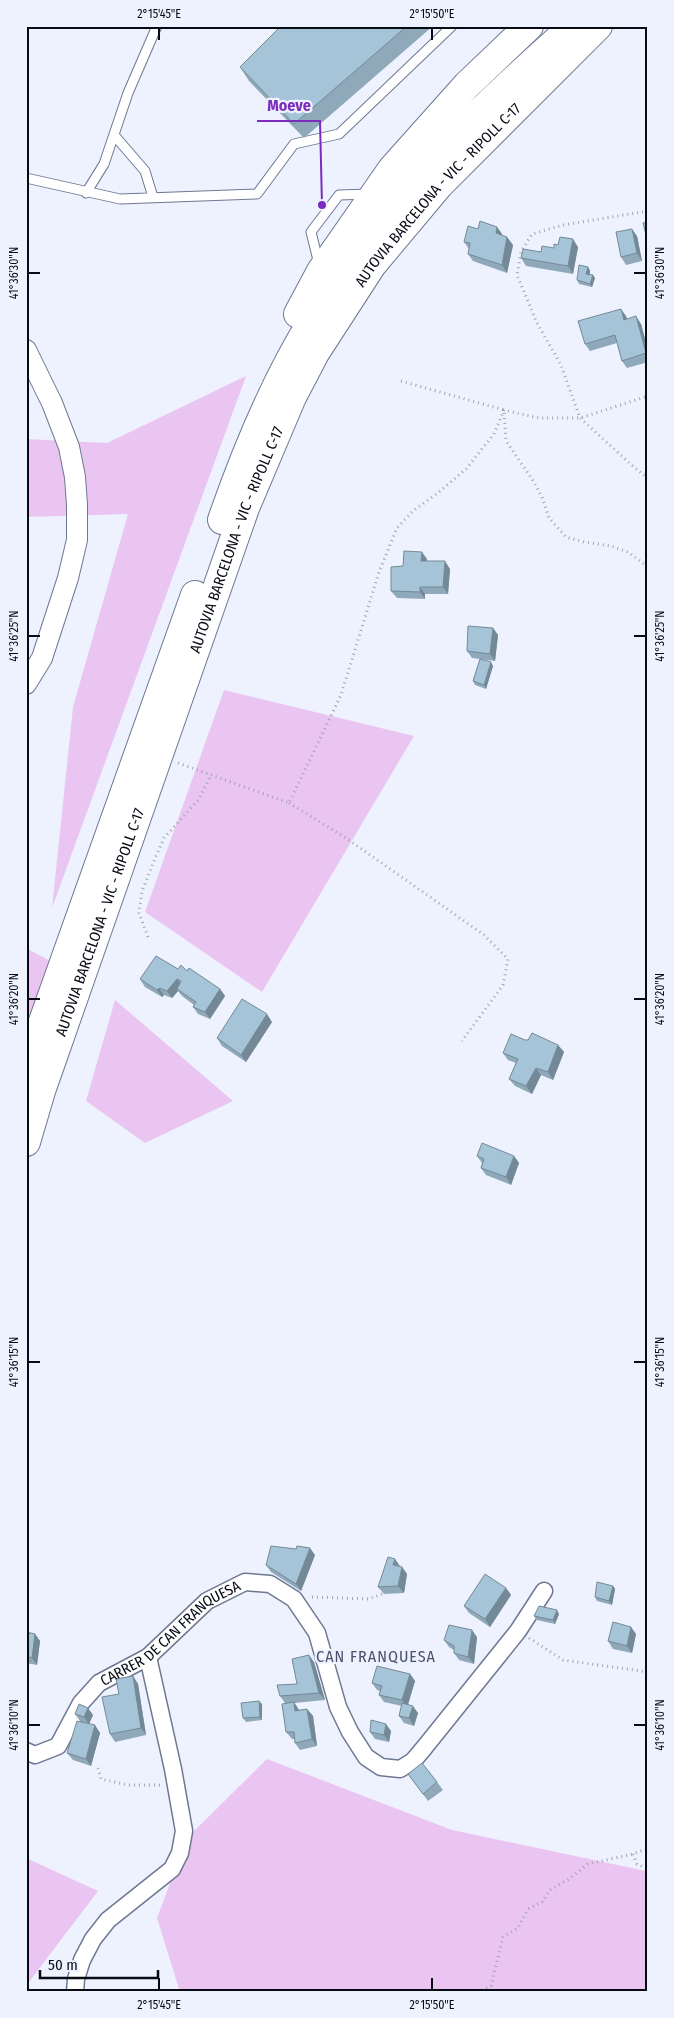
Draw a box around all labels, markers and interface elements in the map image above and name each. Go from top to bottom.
text: 2°15'45"E [137,7,181,21]
text: 2°15'50"E [410,7,455,21]
callout: Moeve [257,90,320,121]
text: Moeve [267,96,311,115]
street label: AUTOVIA BARCELONA - VIC - RIPOLL C-17 [351,99,525,290]
text: 41°36'30"N [7,247,21,299]
text: 41°36'30"N [653,247,667,299]
street label: AUTOVIA BARCELONA - VIC - RIPOLL C-17 [186,424,287,655]
text: 41°36'25"N [7,610,21,662]
text: 41°36'25"N [653,610,667,662]
street label: AUTOVIA BARCELONA - VIC - RIPOLL C-17 [52,806,148,1039]
text: 41°36'20"N [7,973,21,1025]
text: 41°36'20"N [653,973,667,1025]
text: 41°36'15"N [7,1337,21,1387]
text: 41°36'15"N [653,1337,667,1387]
street label: CARRER DE CAN FRANQUESA [97,1577,243,1690]
district label: CAN FRANQUESA [316,1647,436,1666]
text: 41°36'10"N [7,1699,21,1751]
text: 41°36'10"N [653,1699,667,1751]
scale bar [40,1948,158,1980]
text: 50 m [48,1956,78,1974]
text: 2°15'45"E [137,1998,181,2012]
text: 2°15'50"E [410,1998,455,2012]

